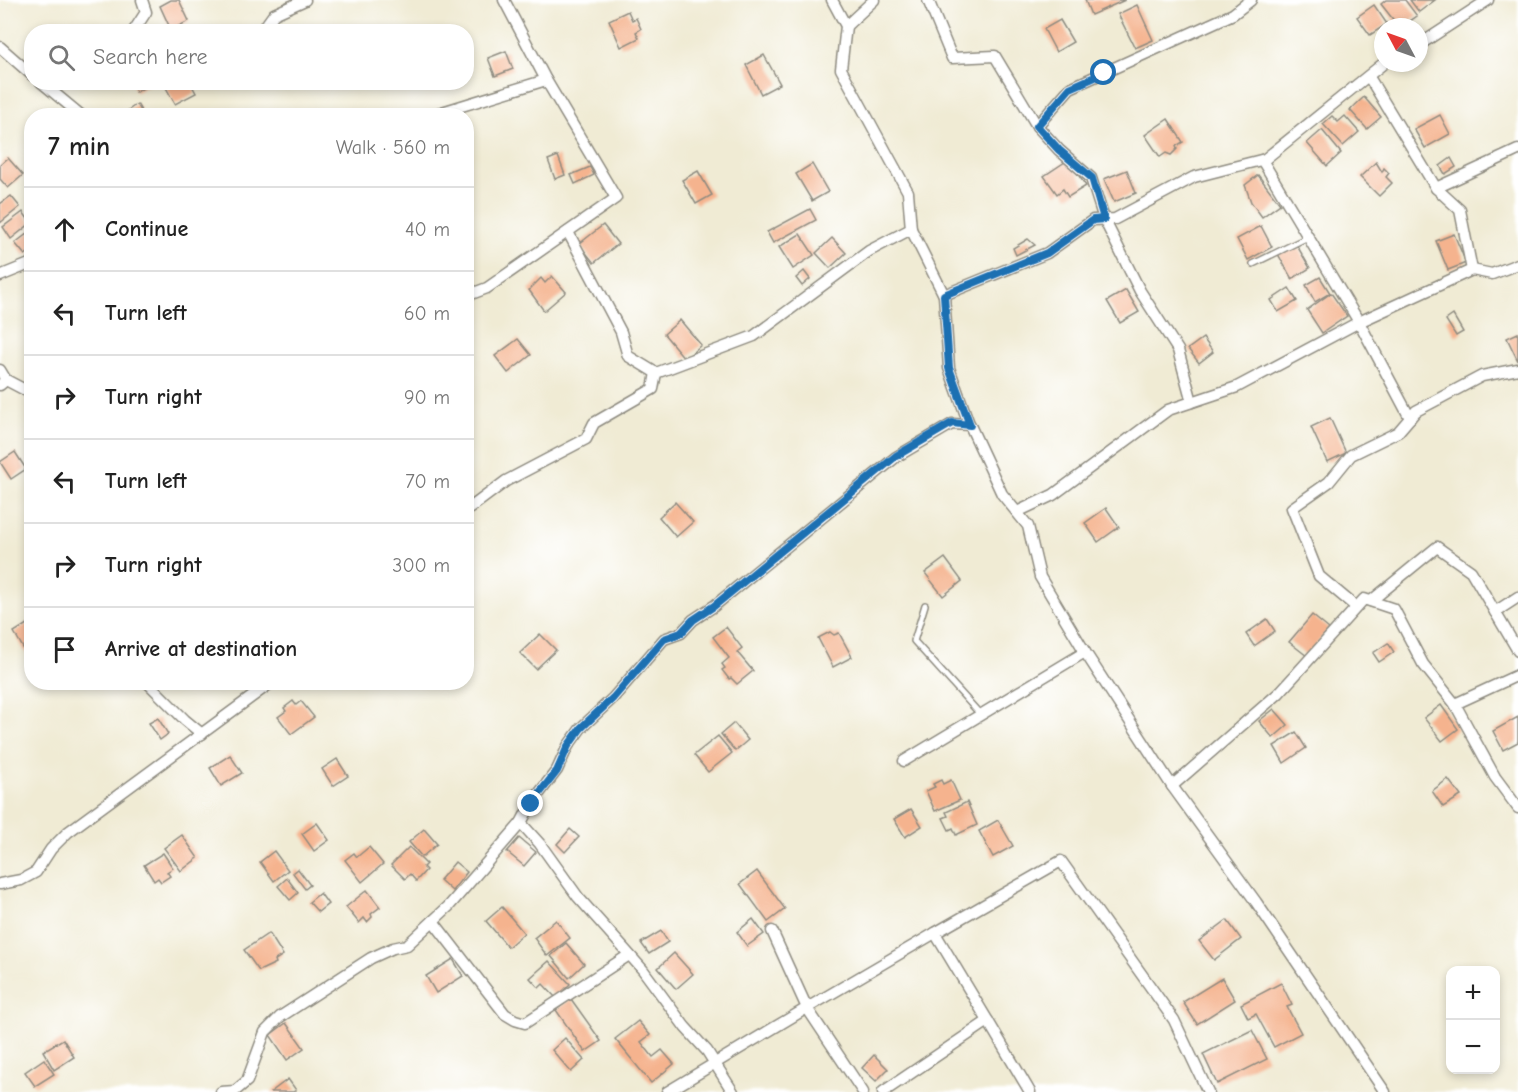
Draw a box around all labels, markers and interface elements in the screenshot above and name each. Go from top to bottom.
north arrow [1374,18,1428,72]
search box [24,24,474,90]
icon: search [45,41,78,74]
text: Search here [93,44,208,70]
route start [1090,59,1116,85]
text: 7 min [48,132,110,162]
text: Walk · 560 m [336,136,450,159]
icon: ahead [48,213,81,246]
text: Continue [105,216,188,242]
text: 40 m [405,218,450,241]
icon: left [48,297,81,330]
text: Turn left [105,300,187,326]
text: 60 m [404,302,450,325]
icon: right [48,381,81,414]
text: Turn right [105,384,202,410]
text: 90 m [404,386,450,409]
icon: left [48,465,81,498]
text: Turn left [105,468,187,494]
text: 70 m [405,470,450,493]
icon: right [48,549,81,582]
text: Turn right [105,552,202,578]
text: 300 m [392,554,450,577]
icon: arrive [48,633,81,666]
text: Arrive at destination [105,636,297,662]
route end [517,790,543,816]
map controls [1446,966,1500,1074]
button: + [1446,966,1500,1020]
button: − [1446,1020,1500,1074]

